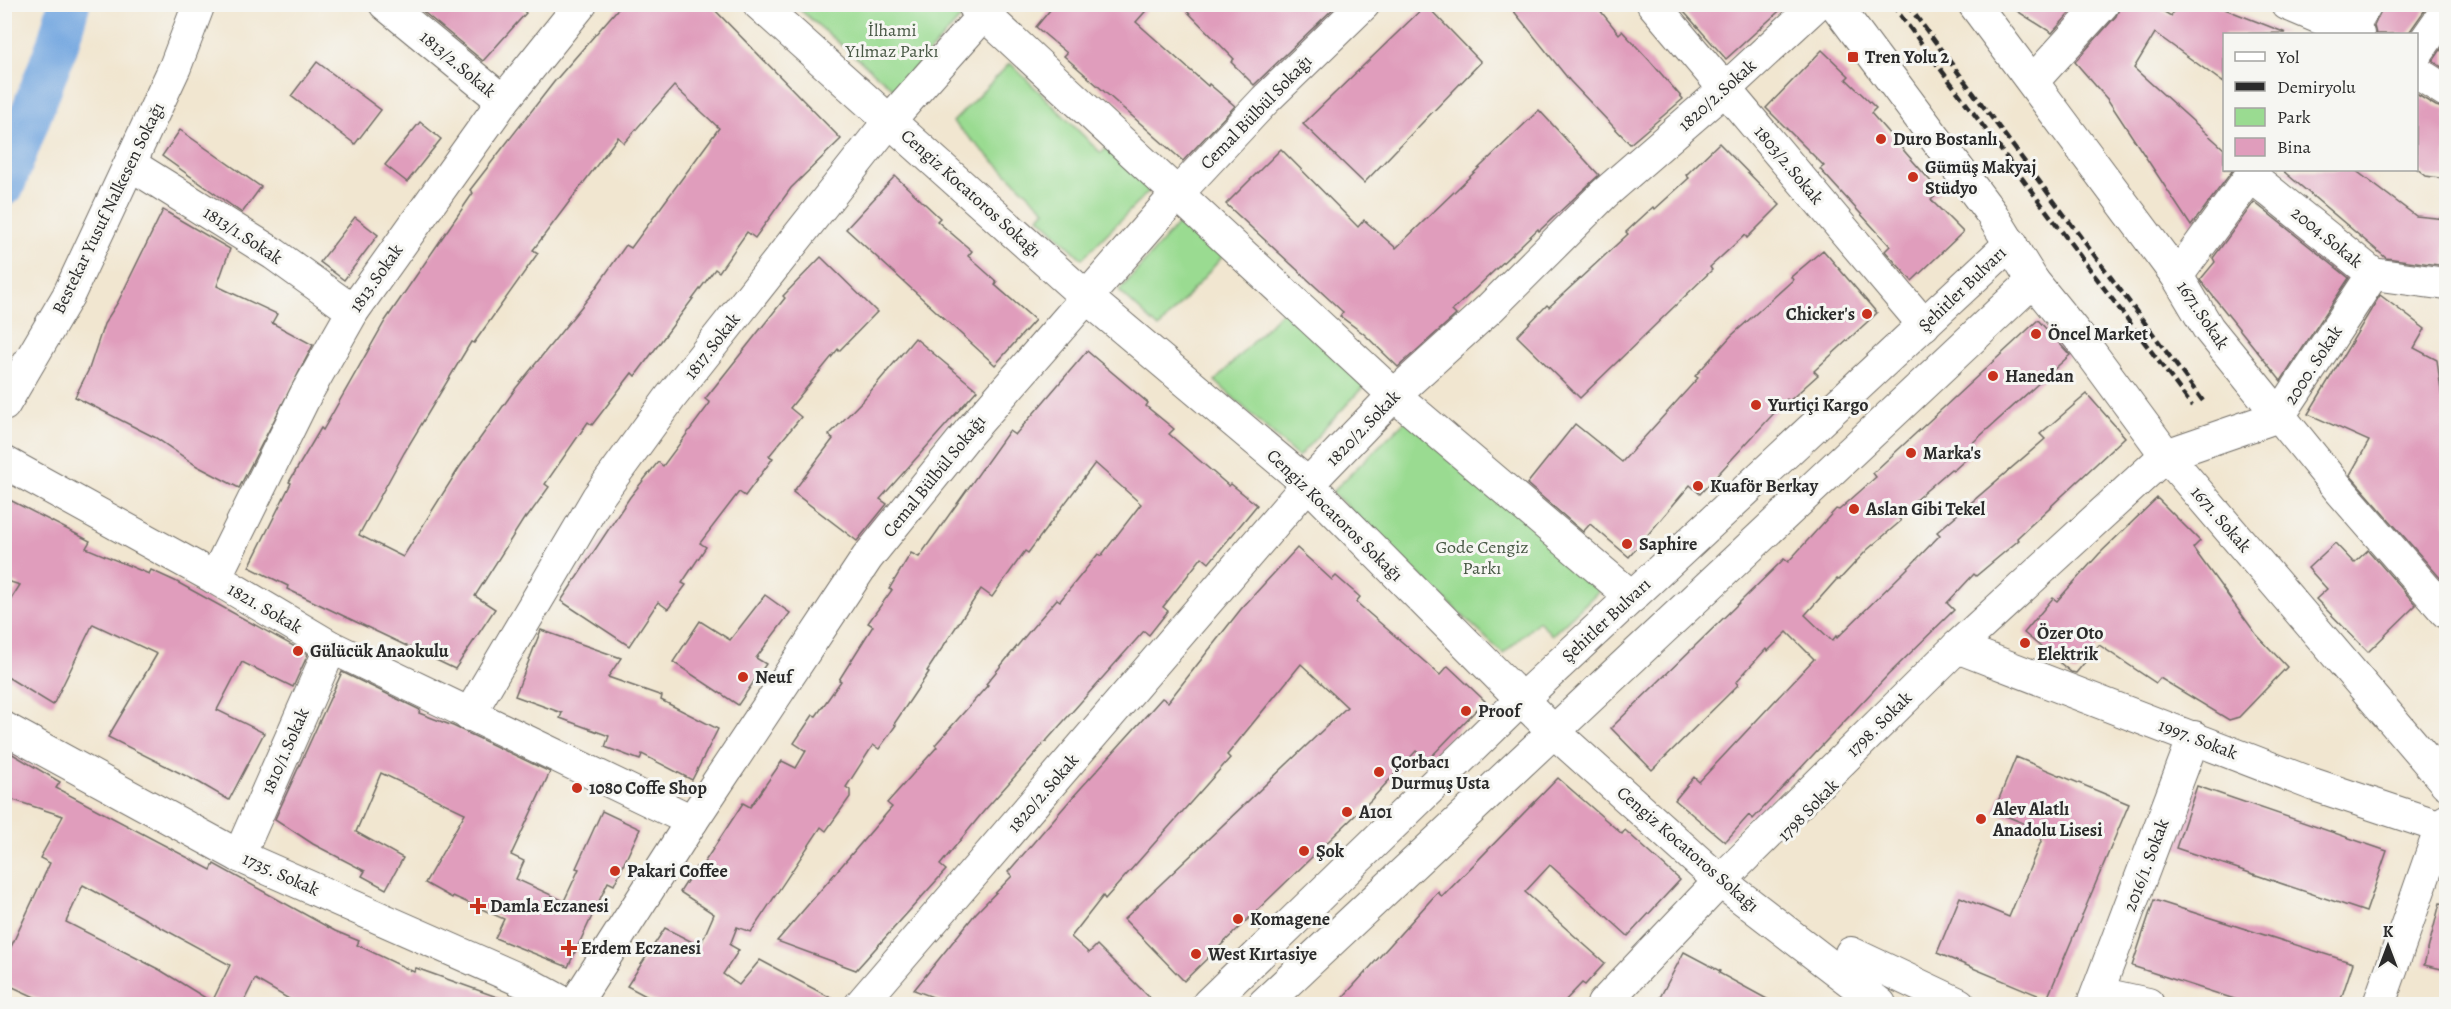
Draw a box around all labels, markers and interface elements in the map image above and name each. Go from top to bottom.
park label: İlhami Yılmaz Parkı [844,18,939,63]
street label: 1813/2.Sokak [415,25,501,103]
legend [2223,33,2418,171]
place label: Tren Yolu 2 [1865,45,1949,69]
text: Yol [2276,45,2300,69]
street label: Cemal Bülbül Sokağı [1195,49,1317,175]
marker: Tren Yolu 2 [1846,50,1860,64]
street label: 1820/2.Sokak [1673,54,1761,136]
text: Demiryolu [2277,75,2356,99]
street label: Bestekar Yusuf Nalkesen Sokağı [46,98,170,318]
text: Park [2277,105,2311,129]
street label: 1803/2.Sokak [1749,121,1829,210]
street label: Cengiz Kocatoros Sokağı [896,124,1046,262]
place label: Duro Bostanlı [1893,127,1998,151]
marker: Duro Bostanlı [1874,132,1888,146]
text: Bina [2277,135,2312,159]
place label: Gümüş Makyaj Stüdyo [1925,155,2036,200]
marker: Gümüş Makyaj Stüdyo [1906,170,1920,184]
street label: 1813/1.Sokak [199,200,287,270]
street label: 2004.Sokak [2286,201,2368,273]
street label: 1813.Sokak [344,239,408,317]
street label: Şehitler Bulvarı [1913,241,2011,337]
street label: 1671.Sokak [2171,276,2235,354]
place label: Chicker's [1786,302,1855,326]
marker: Chicker's [1860,307,1874,321]
street label: 1817.Sokak [678,308,746,384]
street label: 2000. Sokak [2278,321,2348,409]
place label: Öncel Market [2048,322,2148,346]
marker: Öncel Market [2029,327,2043,341]
place label: Hanedan [2005,364,2074,388]
marker: Hanedan [1986,369,2000,383]
street label: 1820/2.Sokak [1321,385,1405,471]
place label: Yurtiçi Kargo [1767,393,1869,417]
marker: Yurtiçi Kargo [1749,398,1763,412]
street label: Cemal Bülbül Sokağı [877,410,991,542]
place label: Marka's [1923,441,1981,465]
street label: Cengiz Kocatoros Sokağı [1262,444,1408,586]
marker: Marka's [1904,446,1918,460]
place label: Kuaför Berkay [1710,474,1819,498]
marker: Kuaför Berkay [1691,479,1705,493]
street label: 1671. Sokak [2185,481,2257,557]
place label: Aslan Gibi Tekel [1865,497,1985,521]
marker: Aslan Gibi Tekel [1847,502,1861,516]
place label: Saphire [1639,532,1697,556]
park label: Gode Cengiz Parkı [1435,535,1529,580]
marker: Saphire [1620,537,1634,551]
street label: Şehitler Bulvarı [1556,572,1656,668]
street label: 1821. Sokak [223,577,307,639]
place label: Özer Oto Elektrik [2037,621,2104,666]
marker: Özer Oto Elektrik [2018,636,2032,650]
place label: Gülücük Anaokulu [310,639,449,663]
marker: Gülücük Anaokulu [291,644,305,658]
place label: Neuf [755,665,795,689]
marker: Neuf [736,670,750,684]
street label: 1798. Sokak [1841,686,1917,762]
place label: Proof [1478,699,1523,723]
street label: 1810/1.Sokak [255,704,315,798]
marker: Proof [1459,704,1473,718]
street label: 1997. Sokak [2155,713,2241,765]
street label: 1820/2.Sokak [1002,748,1084,837]
place label: Çorbacı Durmuş Usta [1391,750,1490,795]
marker: Çorbacı Durmuş Usta [1372,765,1386,779]
street label: 1798 Sokak [1772,773,1844,846]
place label: 1080 Coffe Shop [589,776,707,800]
marker: 1080 Coffe Shop [570,781,584,795]
street label: Cengiz Kocatoros Sokağı [1612,781,1764,917]
place label: Alev Alatlı Anadolu Lisesi [1992,797,2102,842]
place label: A101 [1358,800,1393,824]
marker: A101 [1340,805,1354,819]
marker: Alev Alatlı Anadolu Lisesi [1974,812,1988,826]
street label: 2016/1. Sokak [2117,815,2175,915]
place label: Şok [1316,839,1345,863]
marker: Şok [1297,844,1311,858]
street label: 1735. Sokak [239,846,323,902]
place label: Pakari Coffee [627,859,728,883]
marker: Pakari Coffee [608,864,622,878]
place label: Damla Eczanesi [490,894,609,918]
marker: Damla Eczanesi [471,899,485,913]
place label: Komagene [1250,907,1330,931]
marker: Komagene [1231,912,1245,926]
north arrow [2358,916,2418,976]
text: K [2383,921,2394,943]
place label: Erdem Eczanesi [581,936,701,960]
marker: Erdem Eczanesi [562,941,576,955]
place label: West Kırtasiye [1207,942,1317,966]
marker: West Kırtasiye [1189,947,1203,961]

